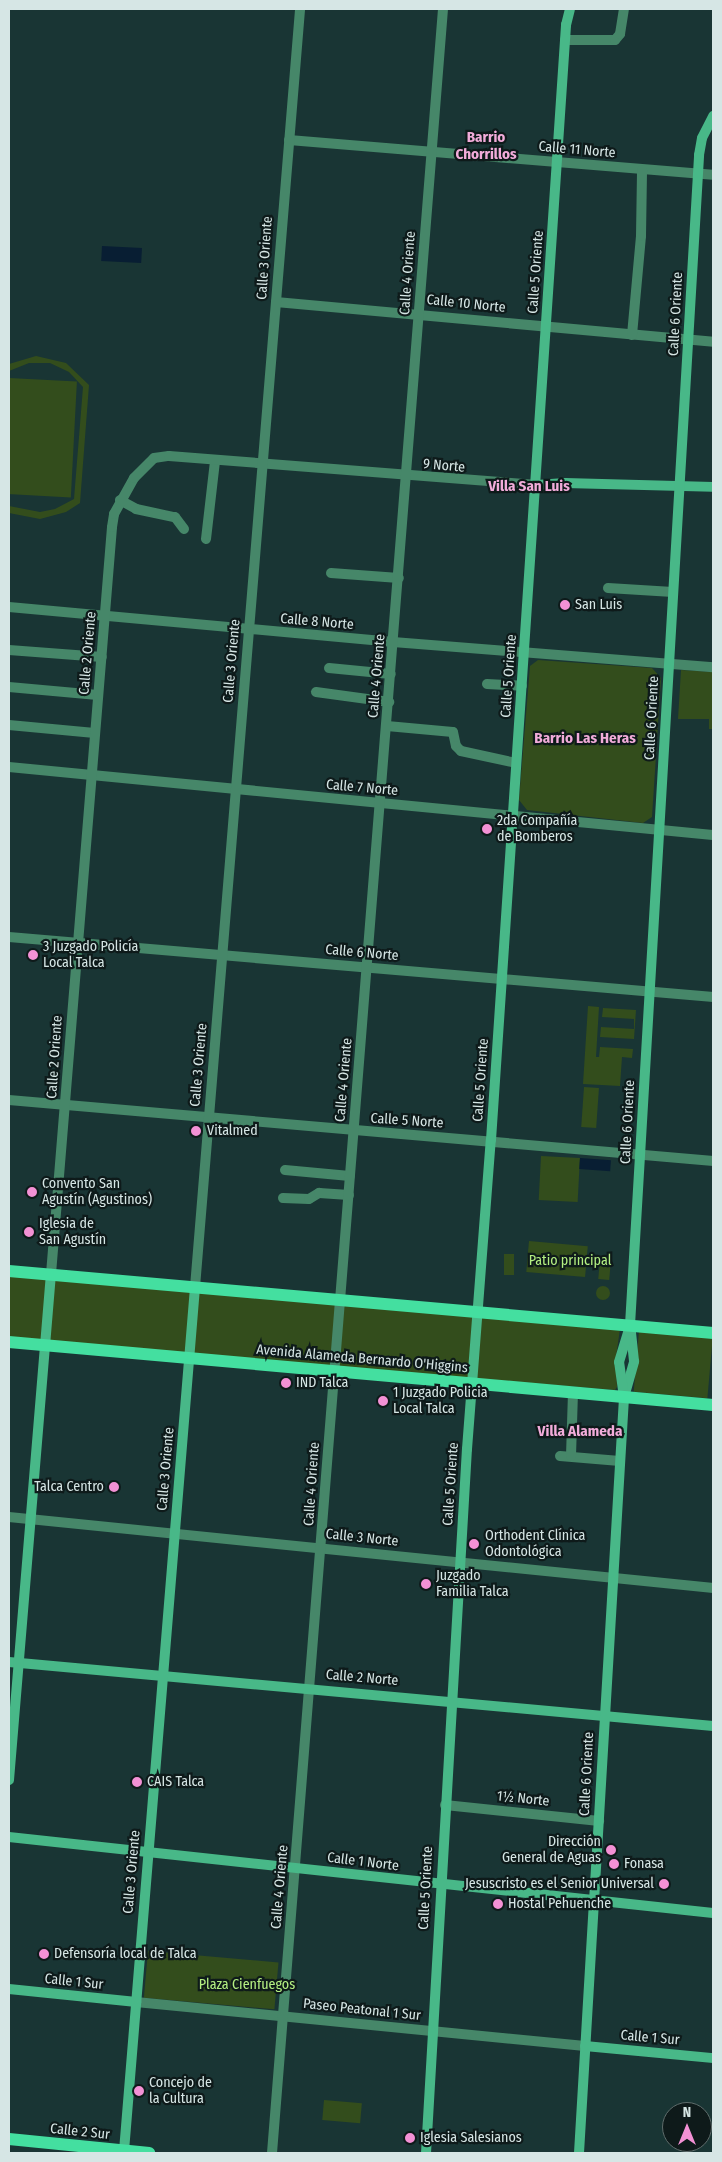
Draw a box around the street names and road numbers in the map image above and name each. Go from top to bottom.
street label: Calle 11 Norte [538,138,616,162]
street label: Calle 3 Oriente [254,216,276,300]
street label: Calle 4 Oriente [397,230,419,316]
street label: Calle 5 Oriente [525,230,547,314]
street label: Calle 6 Oriente [665,271,687,357]
street label: Calle 10 Norte [426,292,506,316]
street label: 9 Norte [422,456,466,476]
street label: Calle 8 Norte [280,610,354,634]
street label: Calle 2 Oriente [76,611,100,695]
street label: Calle 3 Oriente [220,619,244,703]
street label: Calle 4 Oriente [365,633,389,719]
street label: Calle 5 Oriente [498,634,520,718]
street label: Calle 6 Oriente [641,675,663,761]
street label: Calle 7 Norte [325,776,399,800]
street label: Calle 6 Norte [325,941,399,965]
street label: Calle 2 Oriente [44,1015,66,1099]
street label: Calle 3 Oriente [187,1023,211,1107]
street label: Calle 4 Oriente [332,1037,356,1123]
street label: Calle 5 Oriente [470,1038,492,1122]
street label: Calle 6 Oriente [617,1079,639,1165]
street label: Calle 5 Norte [370,1110,444,1132]
street label: Avenida Alameda Bernardo O'Higgins [256,1341,468,1377]
street label: Calle 3 Oriente [154,1427,178,1511]
street label: Calle 4 Oriente [301,1441,323,1527]
street label: Calle 5 Oriente [440,1442,462,1526]
street label: Calle 3 Norte [325,1526,399,1550]
street label: Calle 2 Norte [325,1666,399,1690]
street label: Calle 6 Oriente [576,1731,598,1817]
street label: 1½ Norte [496,1788,550,1810]
street label: Calle 3 Oriente [120,1830,144,1914]
street label: Calle 4 Oriente [268,1844,292,1930]
street label: Calle 5 Oriente [415,1846,437,1930]
street label: Calle 1 Norte [326,1849,400,1875]
street label: Calle 1 Sur [44,1971,104,1993]
street label: Paseo Peatonal 1 Sur [302,1995,422,2025]
street label: Calle 1 Sur [620,2027,680,2049]
street label: Calle 2 Sur [49,2121,111,2143]

